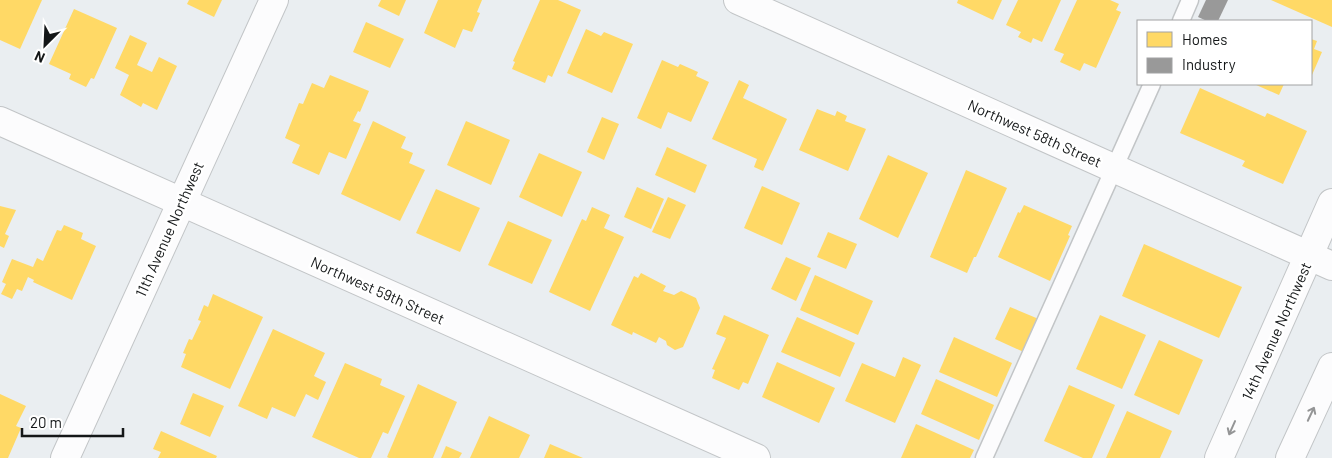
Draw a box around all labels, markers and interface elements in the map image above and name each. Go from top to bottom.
north arrow [20,20,70,70]
legend [1137,20,1312,85]
text: Homes [1182,30,1227,48]
text: N [32,48,47,67]
text: Industry [1182,55,1236,73]
street label: Northwest 58th Street [965,95,1105,171]
street label: 11th Avenue Northwest [131,159,207,299]
street label: Northwest 59th Street [308,252,448,328]
street label: 14th Avenue Northwest [1237,259,1315,403]
scale bar [22,406,124,438]
one-way arrow [1306,407,1316,422]
text: 20 m [30,413,62,431]
one-way arrow [1227,420,1237,435]

